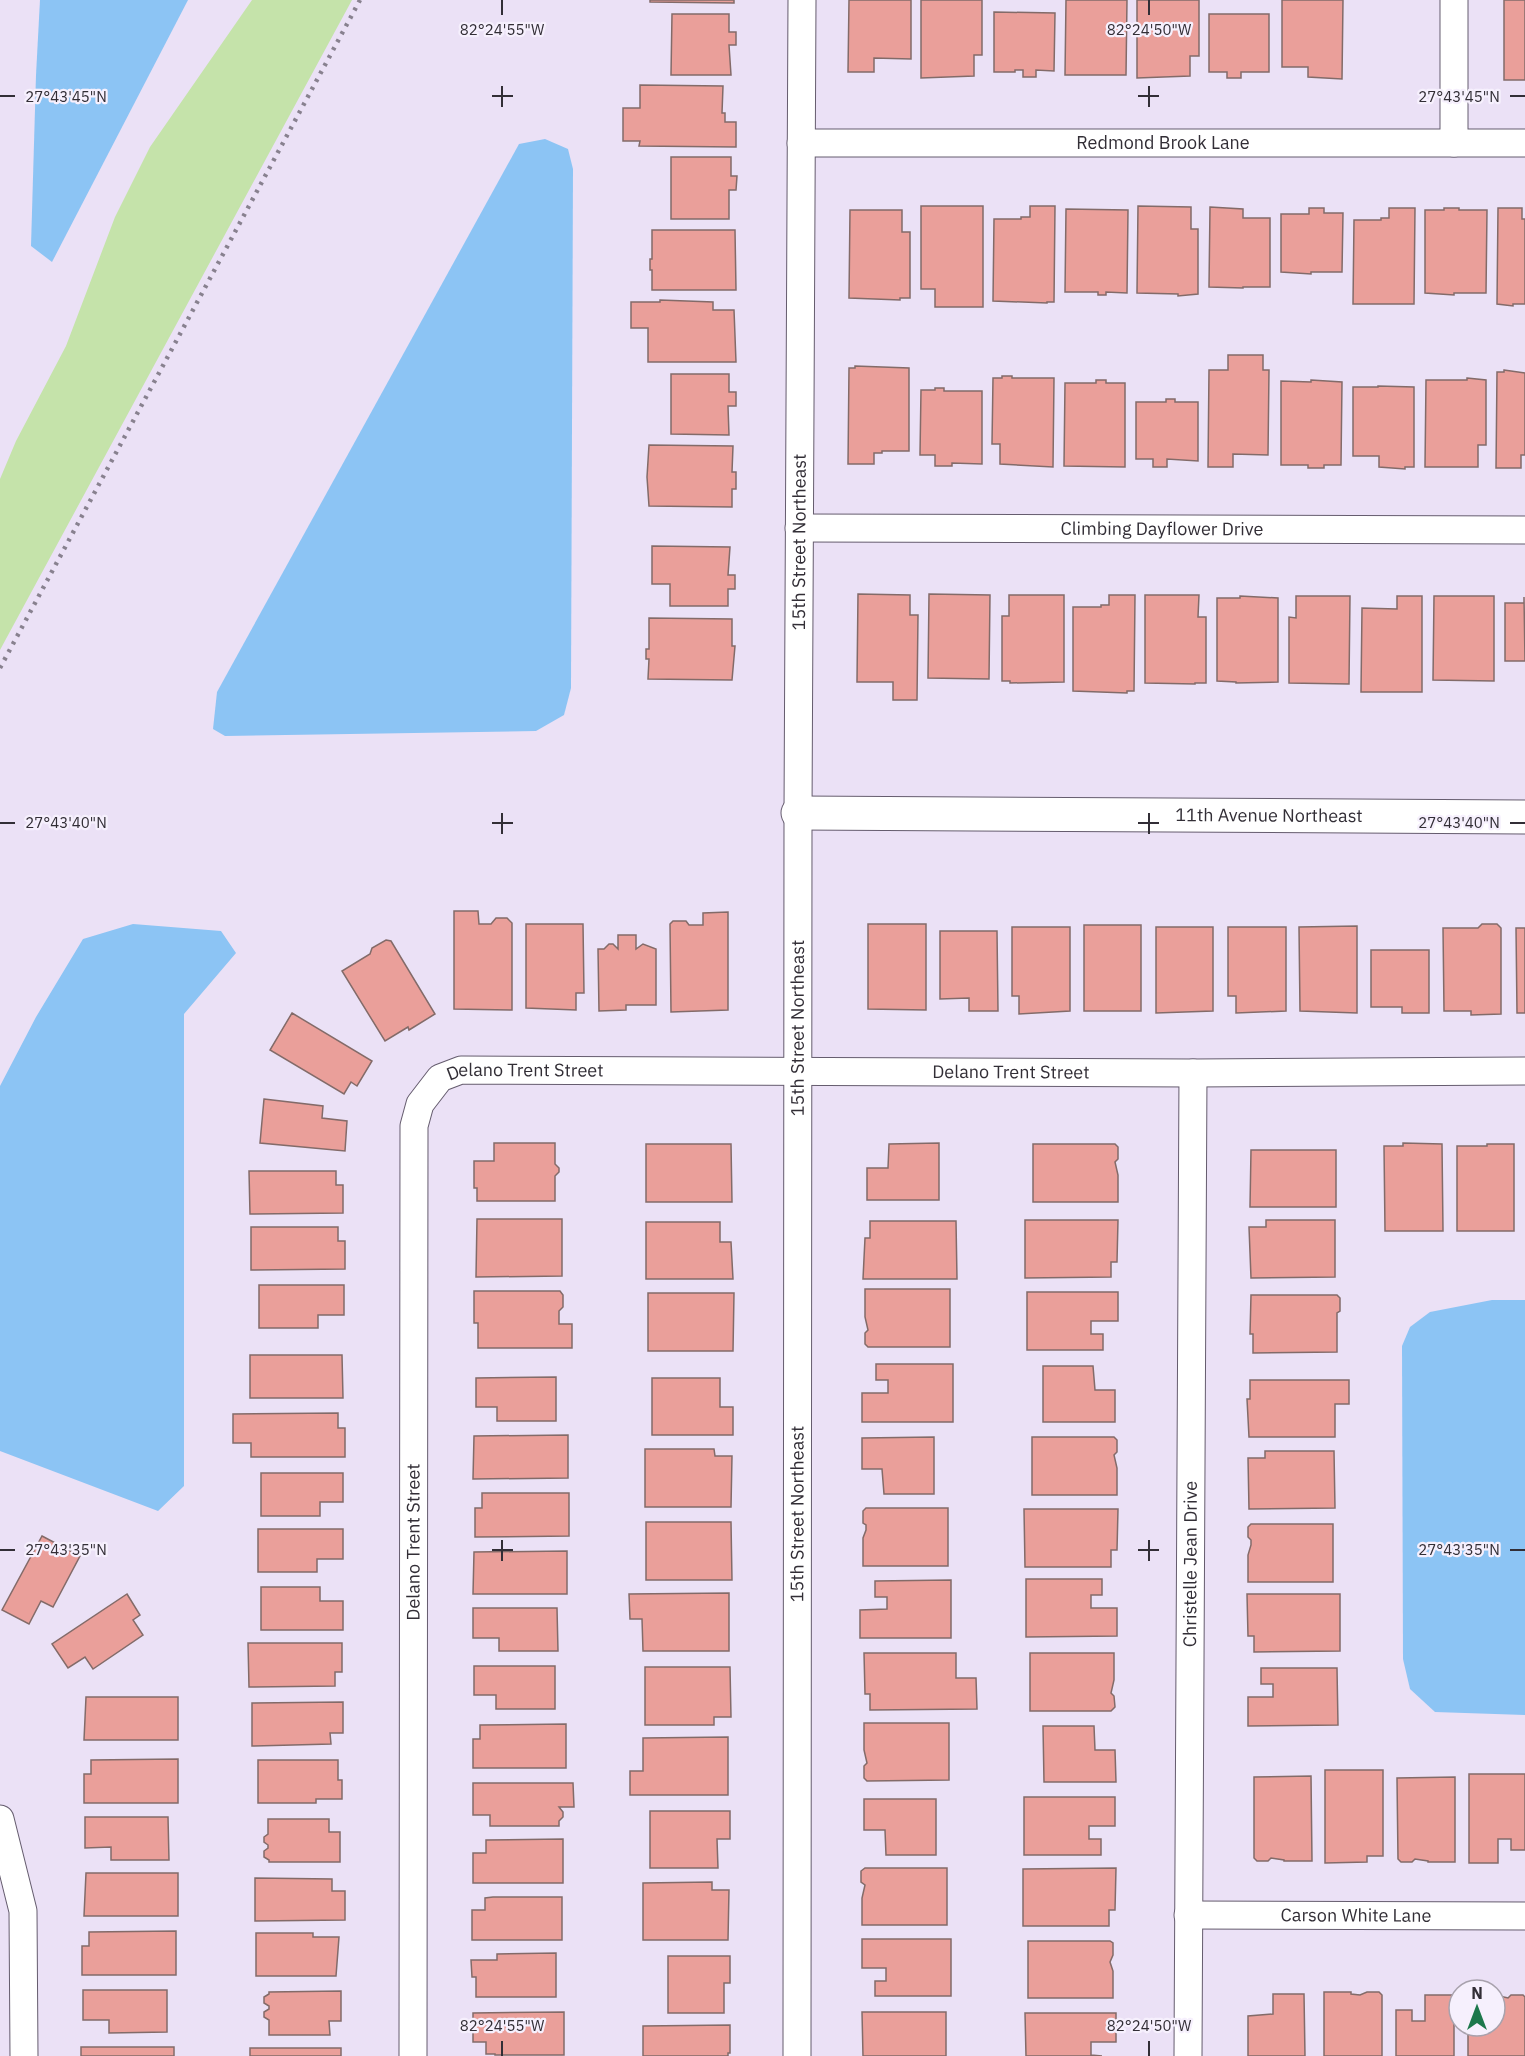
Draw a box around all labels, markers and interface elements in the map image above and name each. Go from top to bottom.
text: 82°24'55"W [460,20,545,39]
text: 82°24'50"W [1107,20,1192,39]
text: 27°43'45"N [25,87,107,106]
text: 27°43'45"N [1418,87,1500,106]
street label: Redmond Brook Lane [1076,131,1250,154]
street label: 15th Street Northeast [787,454,811,630]
street label: Climbing Dayflower Drive [1060,517,1264,540]
street label: 11th Avenue Northeast [1175,803,1363,827]
text: 27°43'40"N [25,813,107,832]
text: 27°43'40"N [1418,813,1500,832]
street label: 15th Street Northeast [786,940,809,1116]
street label: Delano Trent Street [443,1058,604,1086]
street label: Delano Trent Street [932,1060,1090,1084]
street label: 15th Street Northeast [785,1426,809,1602]
street label: Delano Trent Street [401,1463,425,1621]
street label: Christelle Jean Drive [1178,1481,1202,1647]
text: 27°43'35"N [25,1540,107,1559]
text: 27°43'35"N [1418,1540,1500,1559]
street label: Carson White Lane [1281,1903,1431,1927]
north arrow [1447,1978,1507,2038]
text: N [1471,1983,1483,2003]
text: 82°24'55"W [460,2016,545,2035]
text: 82°24'50"W [1107,2016,1192,2035]

